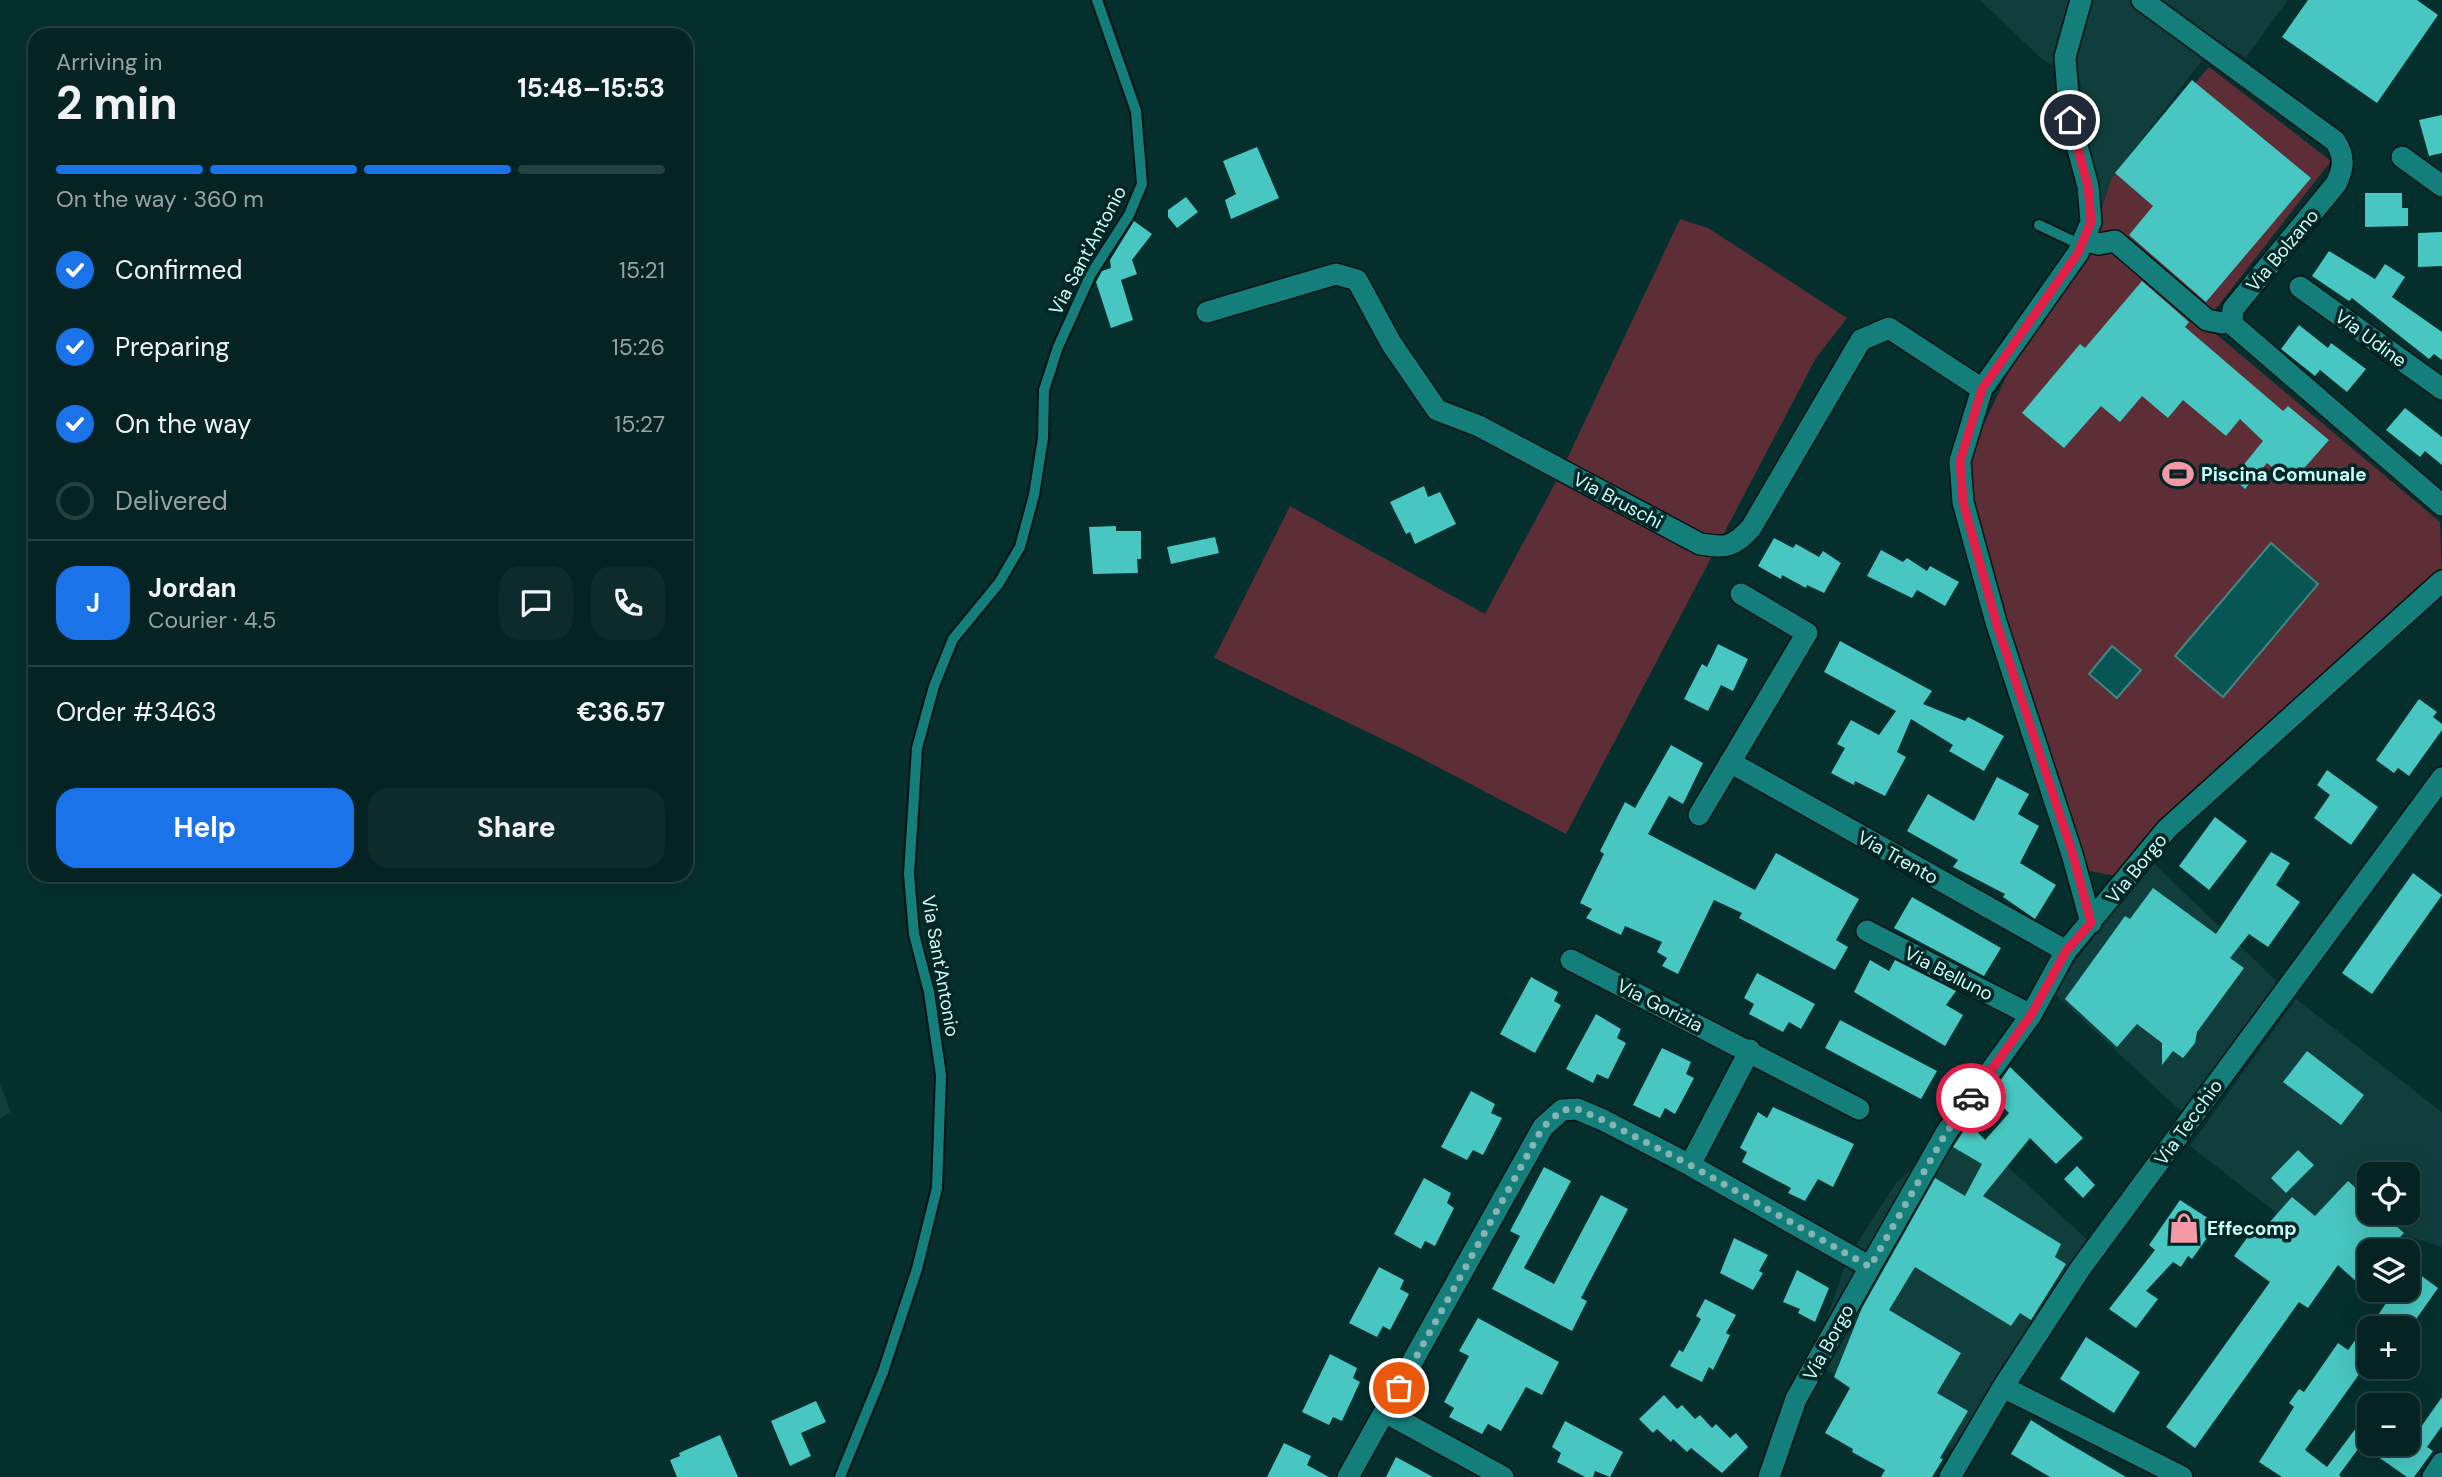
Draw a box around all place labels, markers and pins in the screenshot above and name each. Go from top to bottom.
pin [2040,90,2100,150]
sports icon: Piscina Comunale [2161,457,2195,491]
place label: Piscina Comunale [2201,462,2367,487]
shop icon: Effecomp [2167,1211,2201,1245]
place label: Effecomp [2207,1216,2297,1241]
pin [1369,1358,1429,1418]

